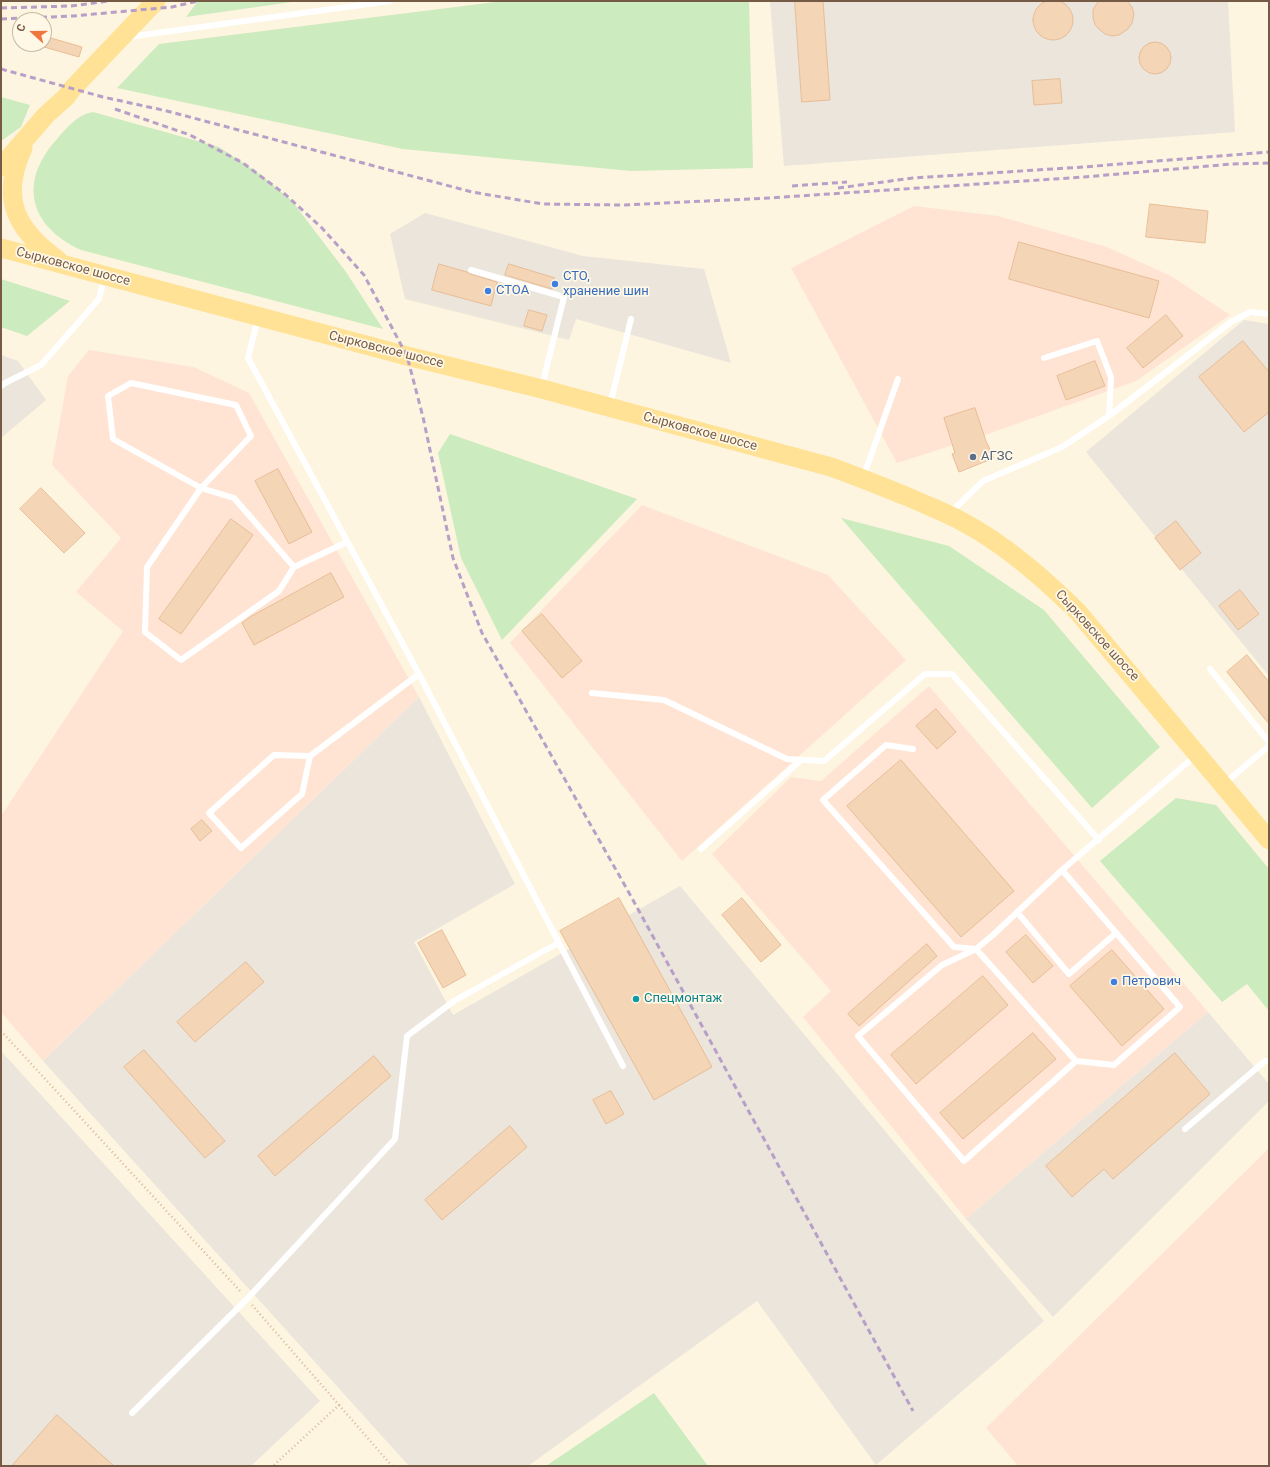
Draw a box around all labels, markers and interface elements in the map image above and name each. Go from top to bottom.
north arrow [12,12,52,52]
text: С [14,22,29,34]
street label: Сырковское шоссе [14,244,132,290]
place label: СТО, хранение шин [563,269,649,300]
marker: СТО, хранение шин [550,279,560,289]
place label: СТОА [496,283,529,299]
marker: СТОА [483,286,493,296]
street label: Сырковское шоссе [327,328,445,372]
street label: Сырковское шоссе [641,409,759,455]
place label: АГЗС [981,449,1013,465]
marker: АГЗС [968,452,978,462]
street label: Сырковское шоссе [1052,587,1142,685]
place label: Петрович [1122,974,1181,990]
marker: Петрович [1109,977,1119,987]
place label: Спецмонтаж [644,991,722,1007]
marker: Спецмонтаж [631,994,641,1004]

